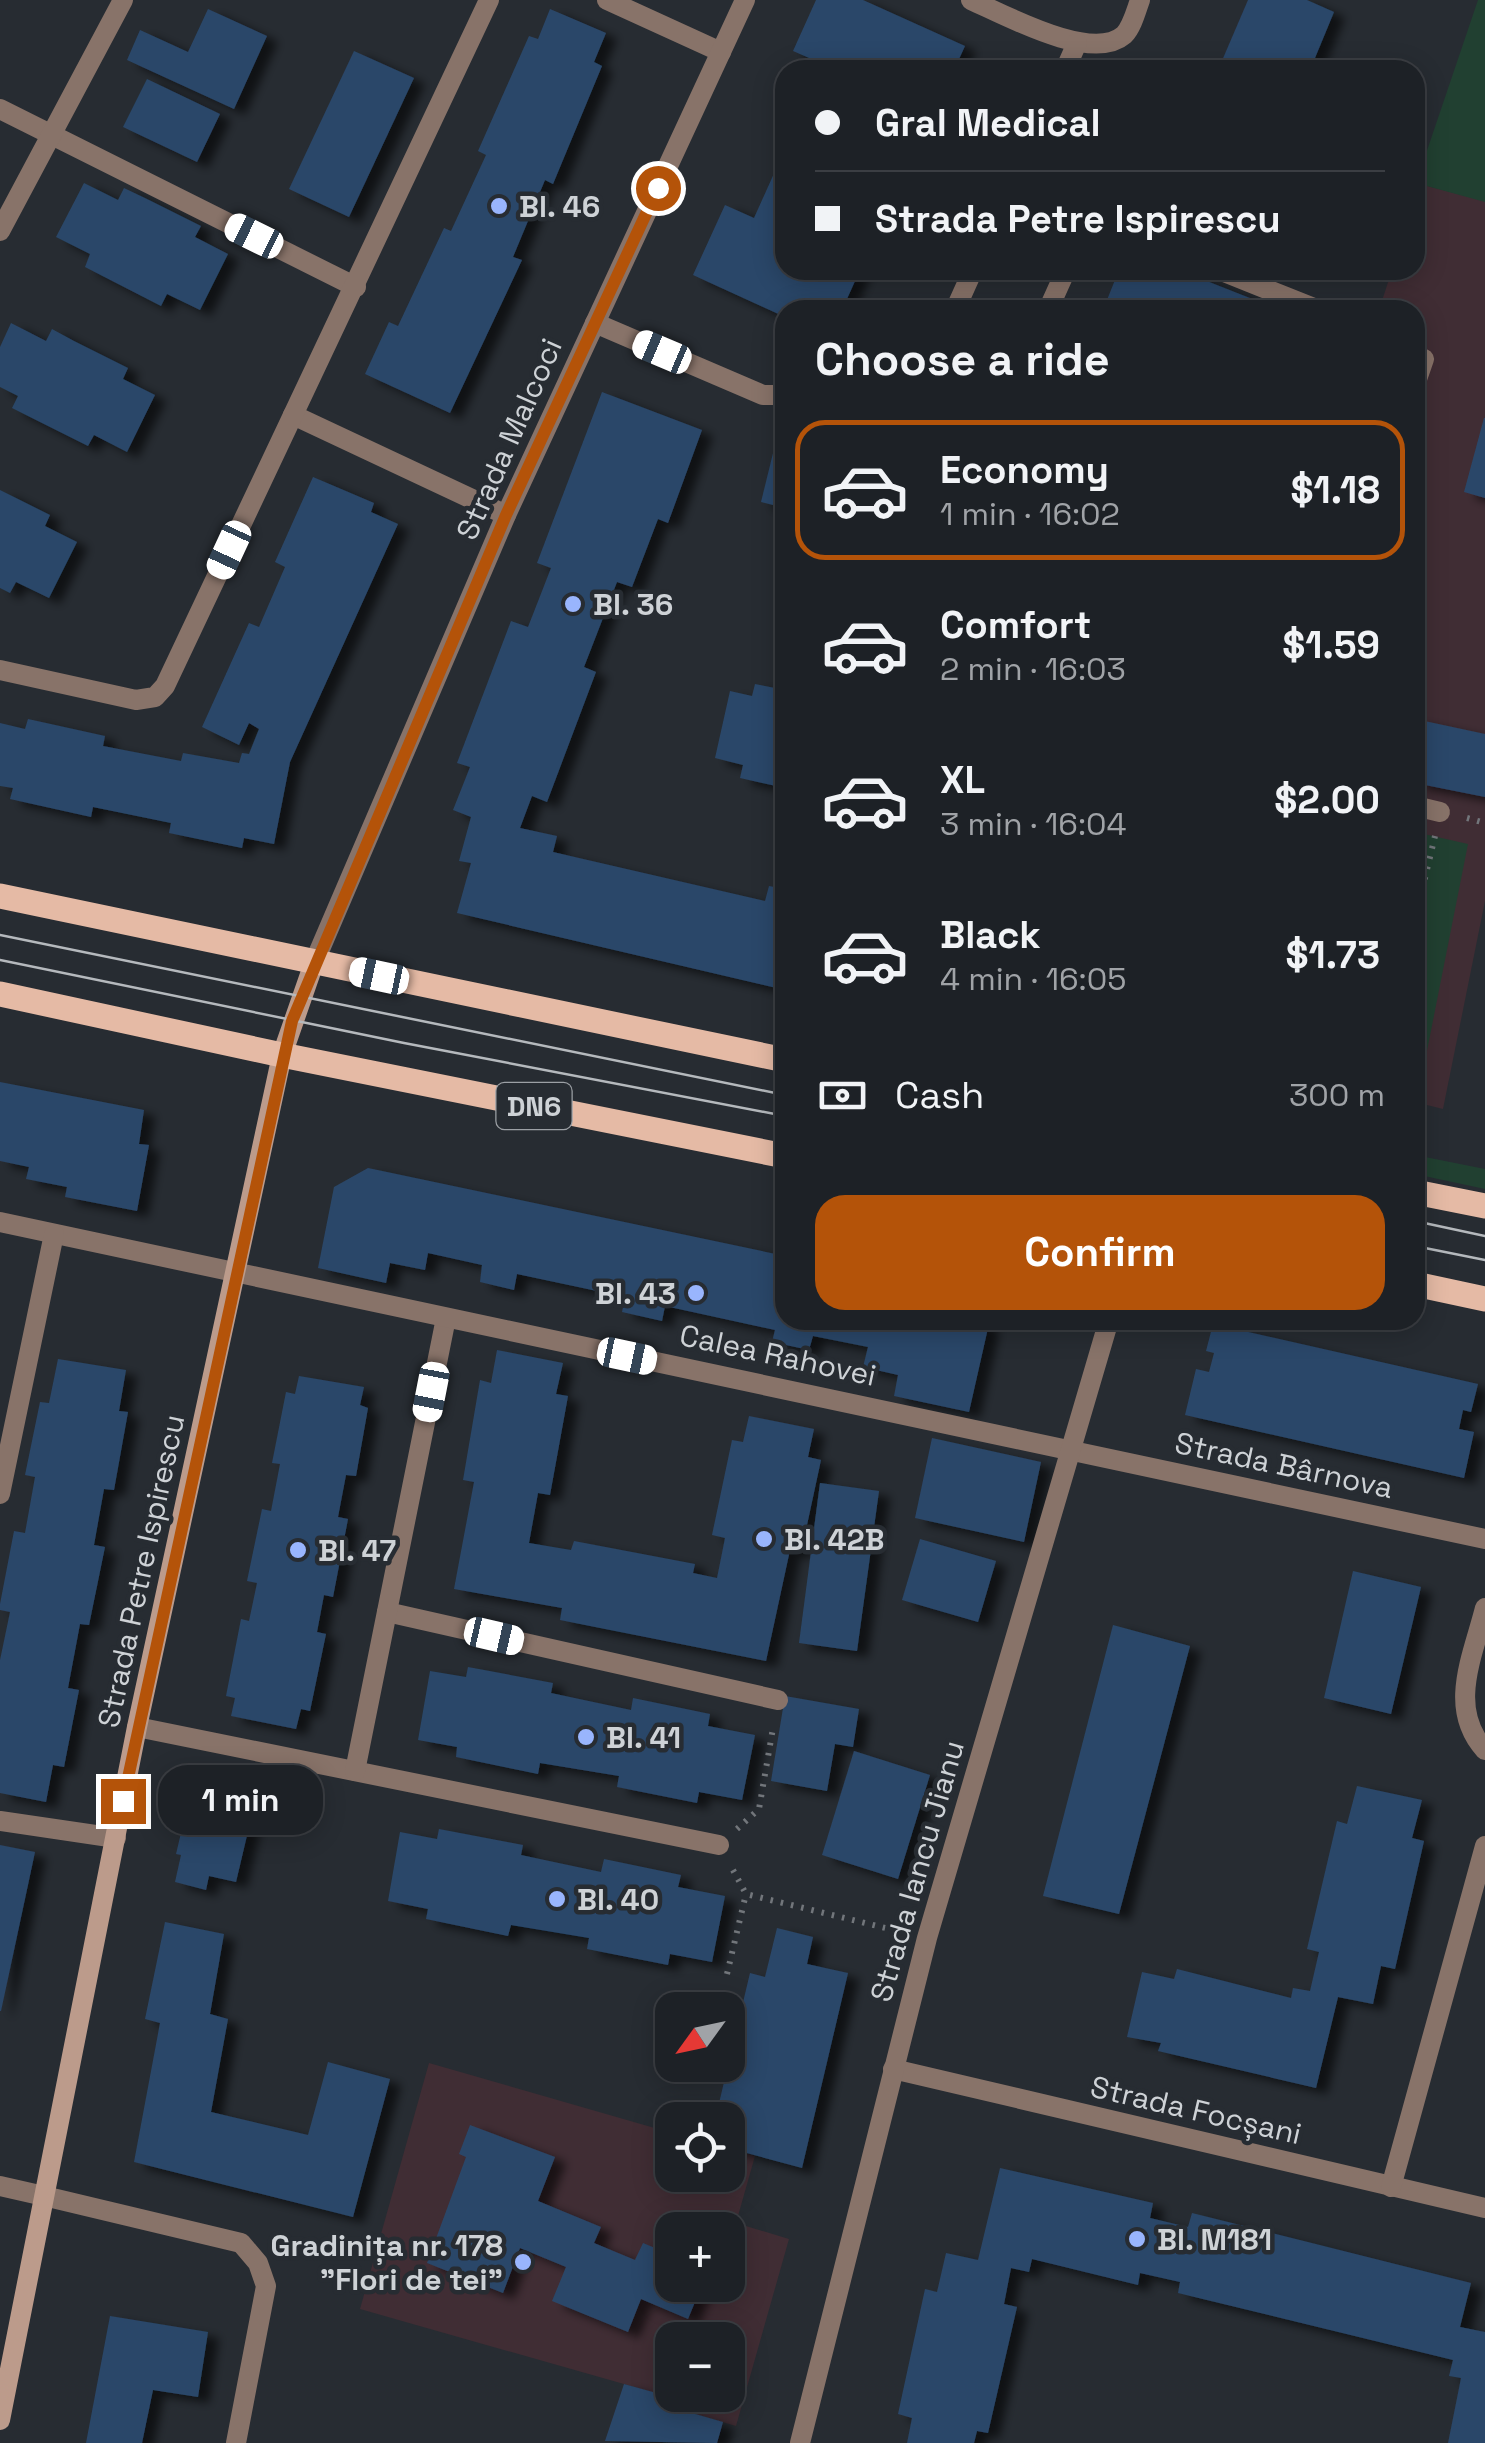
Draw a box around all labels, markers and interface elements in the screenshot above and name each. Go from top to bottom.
text: Gral Medical [875,99,1101,147]
route start [636,166,681,211]
place label: Bl. 46 [519,187,600,226]
marker: Bl. 46 [488,195,510,217]
text: Strada Petre Ispirescu [875,195,1281,243]
car [220,209,288,263]
car [629,326,695,378]
text: Choose a ride [815,331,1110,388]
street label: Strada Malcoci [447,332,571,546]
icon: car [820,445,910,535]
text: Economy [940,446,1109,494]
text: $1.18 [1290,466,1380,514]
text: 1 min · 16:02 [940,494,1120,534]
car [203,516,255,584]
place label: Bl. 36 [593,585,673,624]
marker: Bl. 36 [562,593,584,615]
icon: car [820,600,910,690]
text: Comfort [940,601,1091,649]
text: $1.59 [1282,621,1380,669]
text: 2 min · 16:03 [940,649,1126,689]
icon: car [820,755,910,845]
text: XL [940,756,985,804]
text: $2.00 [1274,776,1380,824]
text: 3 min · 16:04 [940,804,1127,844]
icon: car [820,910,910,1000]
text: Black [940,911,1041,959]
text: $1.73 [1286,931,1380,979]
car [347,955,411,997]
text: 4 min · 16:05 [940,959,1126,999]
icon: cash [815,1068,870,1123]
text: Cash [895,1071,984,1119]
text: 300 m [1289,1075,1385,1115]
road number: DN6 [496,1083,572,1129]
button: Confirm [815,1195,1385,1310]
place label: Bl. 43 [595,1274,676,1313]
marker: Bl. 43 [685,1282,707,1304]
street label: Calea Rahovei [676,1315,880,1395]
car [595,1335,659,1377]
car [411,1360,451,1424]
street label: Strada Petre Ispirescu [89,1411,193,1731]
street label: Strada Bârnova [1171,1423,1397,1507]
place label: Bl. 42B [784,1520,884,1559]
marker: Bl. 42B [753,1528,775,1550]
place label: Bl. 47 [318,1531,396,1570]
marker: Bl. 47 [287,1539,309,1561]
car [461,1615,527,1657]
place label: Bl. 41 [606,1718,681,1757]
marker: Bl. 41 [575,1726,597,1748]
street label: Strada Iancu Jianu [861,1736,973,2006]
callout: 1 min [158,1766,323,1836]
route end [101,1779,146,1824]
text: 1 min [201,1780,280,1820]
place label: Bl. 40 [577,1880,659,1919]
marker: Bl. 40 [546,1888,568,1910]
north arrow [655,1992,745,2082]
map controls [655,1992,745,2412]
street label: Strada Focșani [1087,2067,1305,2153]
button: locate [655,2102,745,2192]
button: + [655,2212,745,2302]
place label: Bl. M181 [1157,2220,1272,2259]
place label: Gradinița nr. 178 "Flori de tei" [271,2226,503,2299]
marker: Bl. M181 [1126,2228,1148,2250]
marker: Gradinița nr. 178 "Flori de tei" [512,2251,534,2273]
button: − [655,2322,745,2412]

